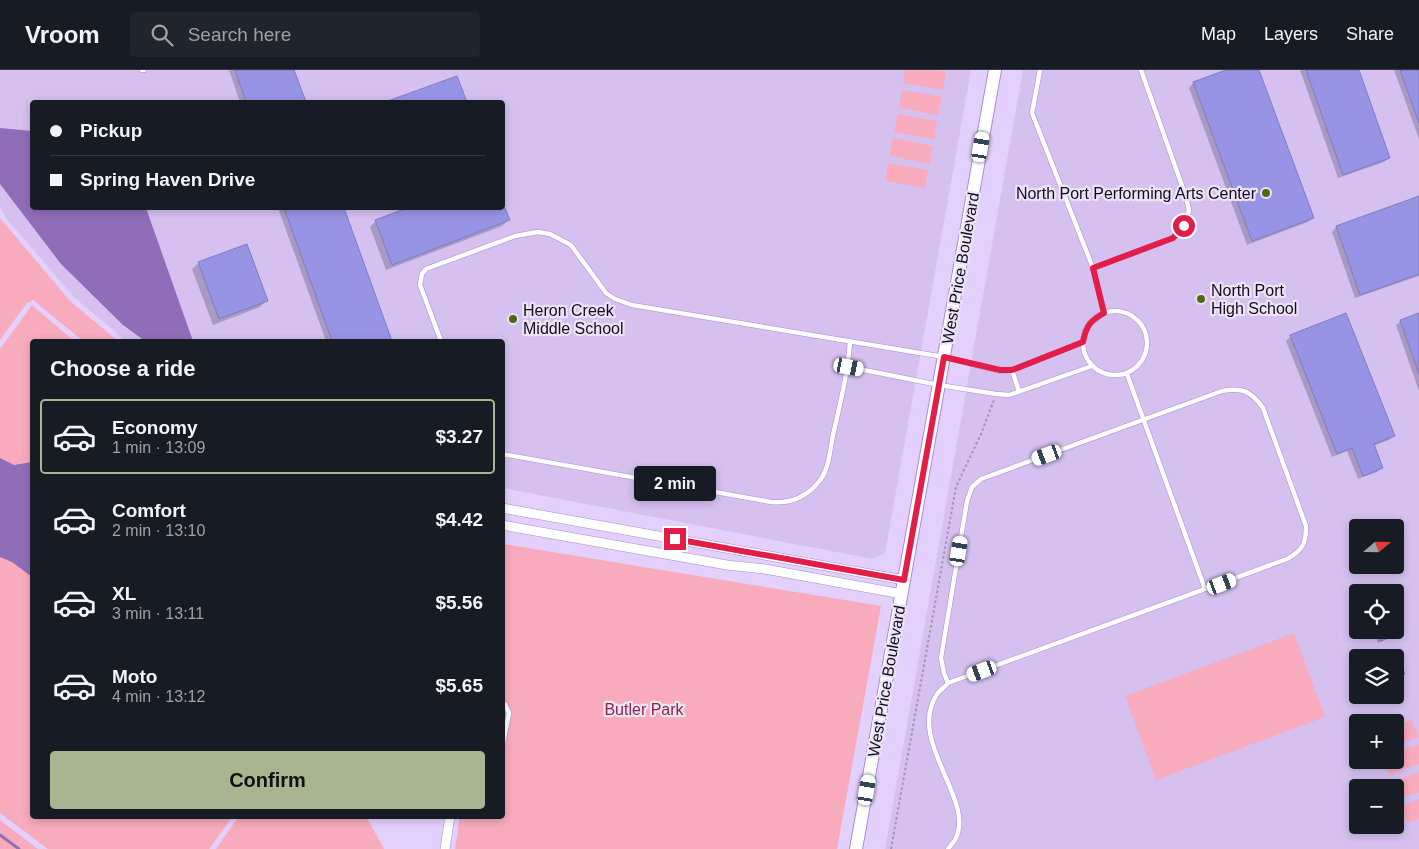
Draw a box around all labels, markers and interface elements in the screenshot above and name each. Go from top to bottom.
search box [130,12,480,57]
text: Vroom [25,21,100,48]
icon: search [148,21,176,49]
text: Search here [188,24,291,45]
text: Map [1201,24,1236,44]
text: Layers [1264,24,1318,44]
text: Share [1346,24,1394,44]
text: Pickup [80,120,142,141]
car [971,131,990,163]
text: Spring Haven Drive [80,169,255,190]
place label: North Port Performing Arts Center [1016,185,1257,202]
marker: North Port Performing Arts Center [1260,187,1272,199]
street label: West Price Boulevard [939,191,982,345]
route start [1173,215,1195,237]
place label: North Port High School [1211,282,1297,317]
marker: North Port High School [1195,293,1207,305]
place label: Heron Creek Middle School [523,302,624,337]
marker: Heron Creek Middle School [507,313,519,325]
text: Choose a ride [50,356,195,381]
car [832,357,865,377]
icon: car [52,414,97,459]
text: Economy [112,417,198,438]
text: $3.27 [435,426,483,447]
text: 1 min · 13:09 [112,439,205,456]
car [1030,443,1063,467]
callout: 2 min [634,466,716,502]
text: 2 min [654,475,696,492]
icon: car [52,497,97,542]
text: Comfort [112,500,186,521]
text: $4.42 [435,509,483,530]
north arrow [1349,519,1404,574]
map controls [1349,519,1404,834]
text: 2 min · 13:10 [112,522,205,539]
route end [664,528,686,550]
car [949,535,968,567]
car [1205,572,1238,596]
icon: car [52,580,97,625]
text: XL [112,583,136,604]
button: locate [1349,584,1404,639]
text: $5.56 [435,592,483,613]
street label: West Price Boulevard [865,604,908,758]
text: 3 min · 13:11 [112,605,204,622]
button: layers [1349,649,1404,704]
car [965,659,998,683]
icon: car [52,663,97,708]
text: Moto [112,666,157,687]
text: $5.65 [435,675,483,696]
text: 4 min · 13:12 [112,688,205,705]
park label: Butler Park [604,701,685,718]
button: + [1349,714,1404,769]
button: Confirm [50,751,485,809]
car [857,774,876,806]
button: − [1349,779,1404,834]

